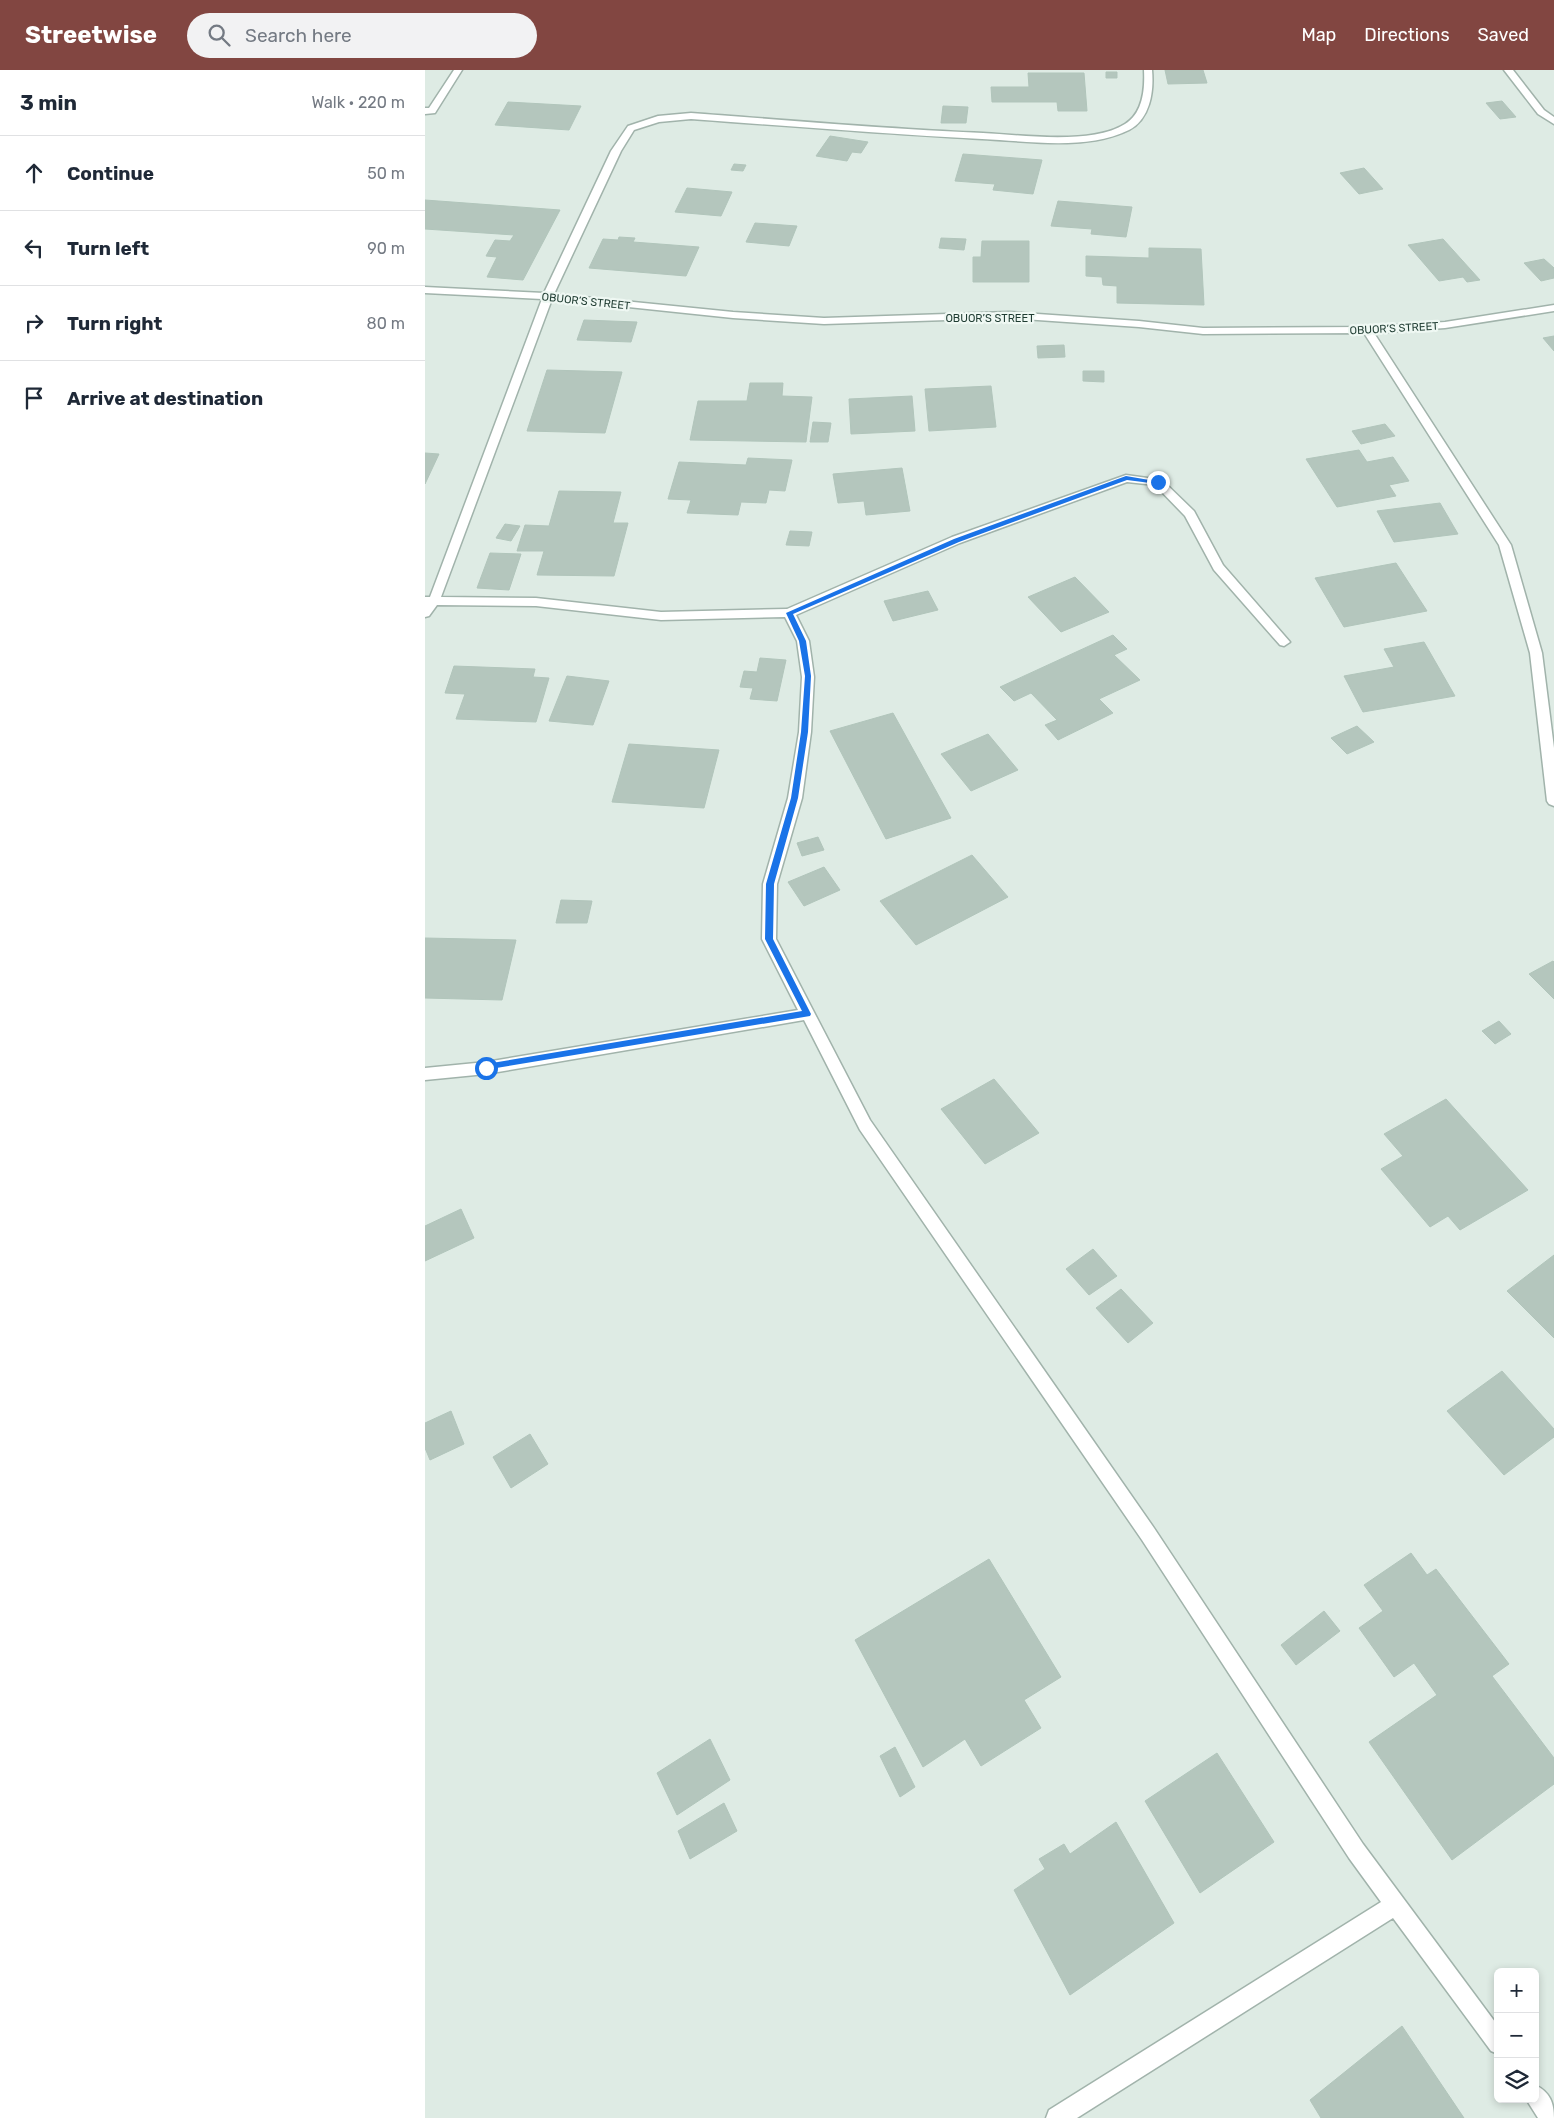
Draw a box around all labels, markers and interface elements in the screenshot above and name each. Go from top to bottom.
search box [187,13,537,58]
text: Streetwise [25,21,157,49]
icon: search [205,21,233,49]
text: Search here [245,24,352,47]
text: Map [1301,24,1336,46]
text: Directions [1364,24,1450,46]
text: Saved [1478,24,1529,46]
text: 3 min [20,90,77,115]
text: Walk · 220 m [312,93,405,112]
icon: ahead [20,159,48,187]
text: Continue [67,162,154,185]
text: 50 m [367,164,405,183]
icon: left [20,234,48,262]
text: Turn left [67,237,149,260]
text: 90 m [367,239,405,258]
street label: OBUOR’S STREET [541,290,632,313]
icon: right [20,309,48,337]
text: Turn right [67,312,162,335]
street label: OBUOR’S STREET [945,312,1035,325]
text: 80 m [367,314,405,333]
street label: OBUOR’S STREET [1349,320,1440,337]
icon: arrive [20,384,48,412]
text: Arrive at destination [67,387,263,410]
route end [1147,471,1170,494]
route start [475,1057,498,1080]
map controls [1494,1968,1539,2103]
button: + [1494,1968,1539,2013]
button: − [1494,2013,1539,2058]
button: layers [1494,2058,1539,2103]

